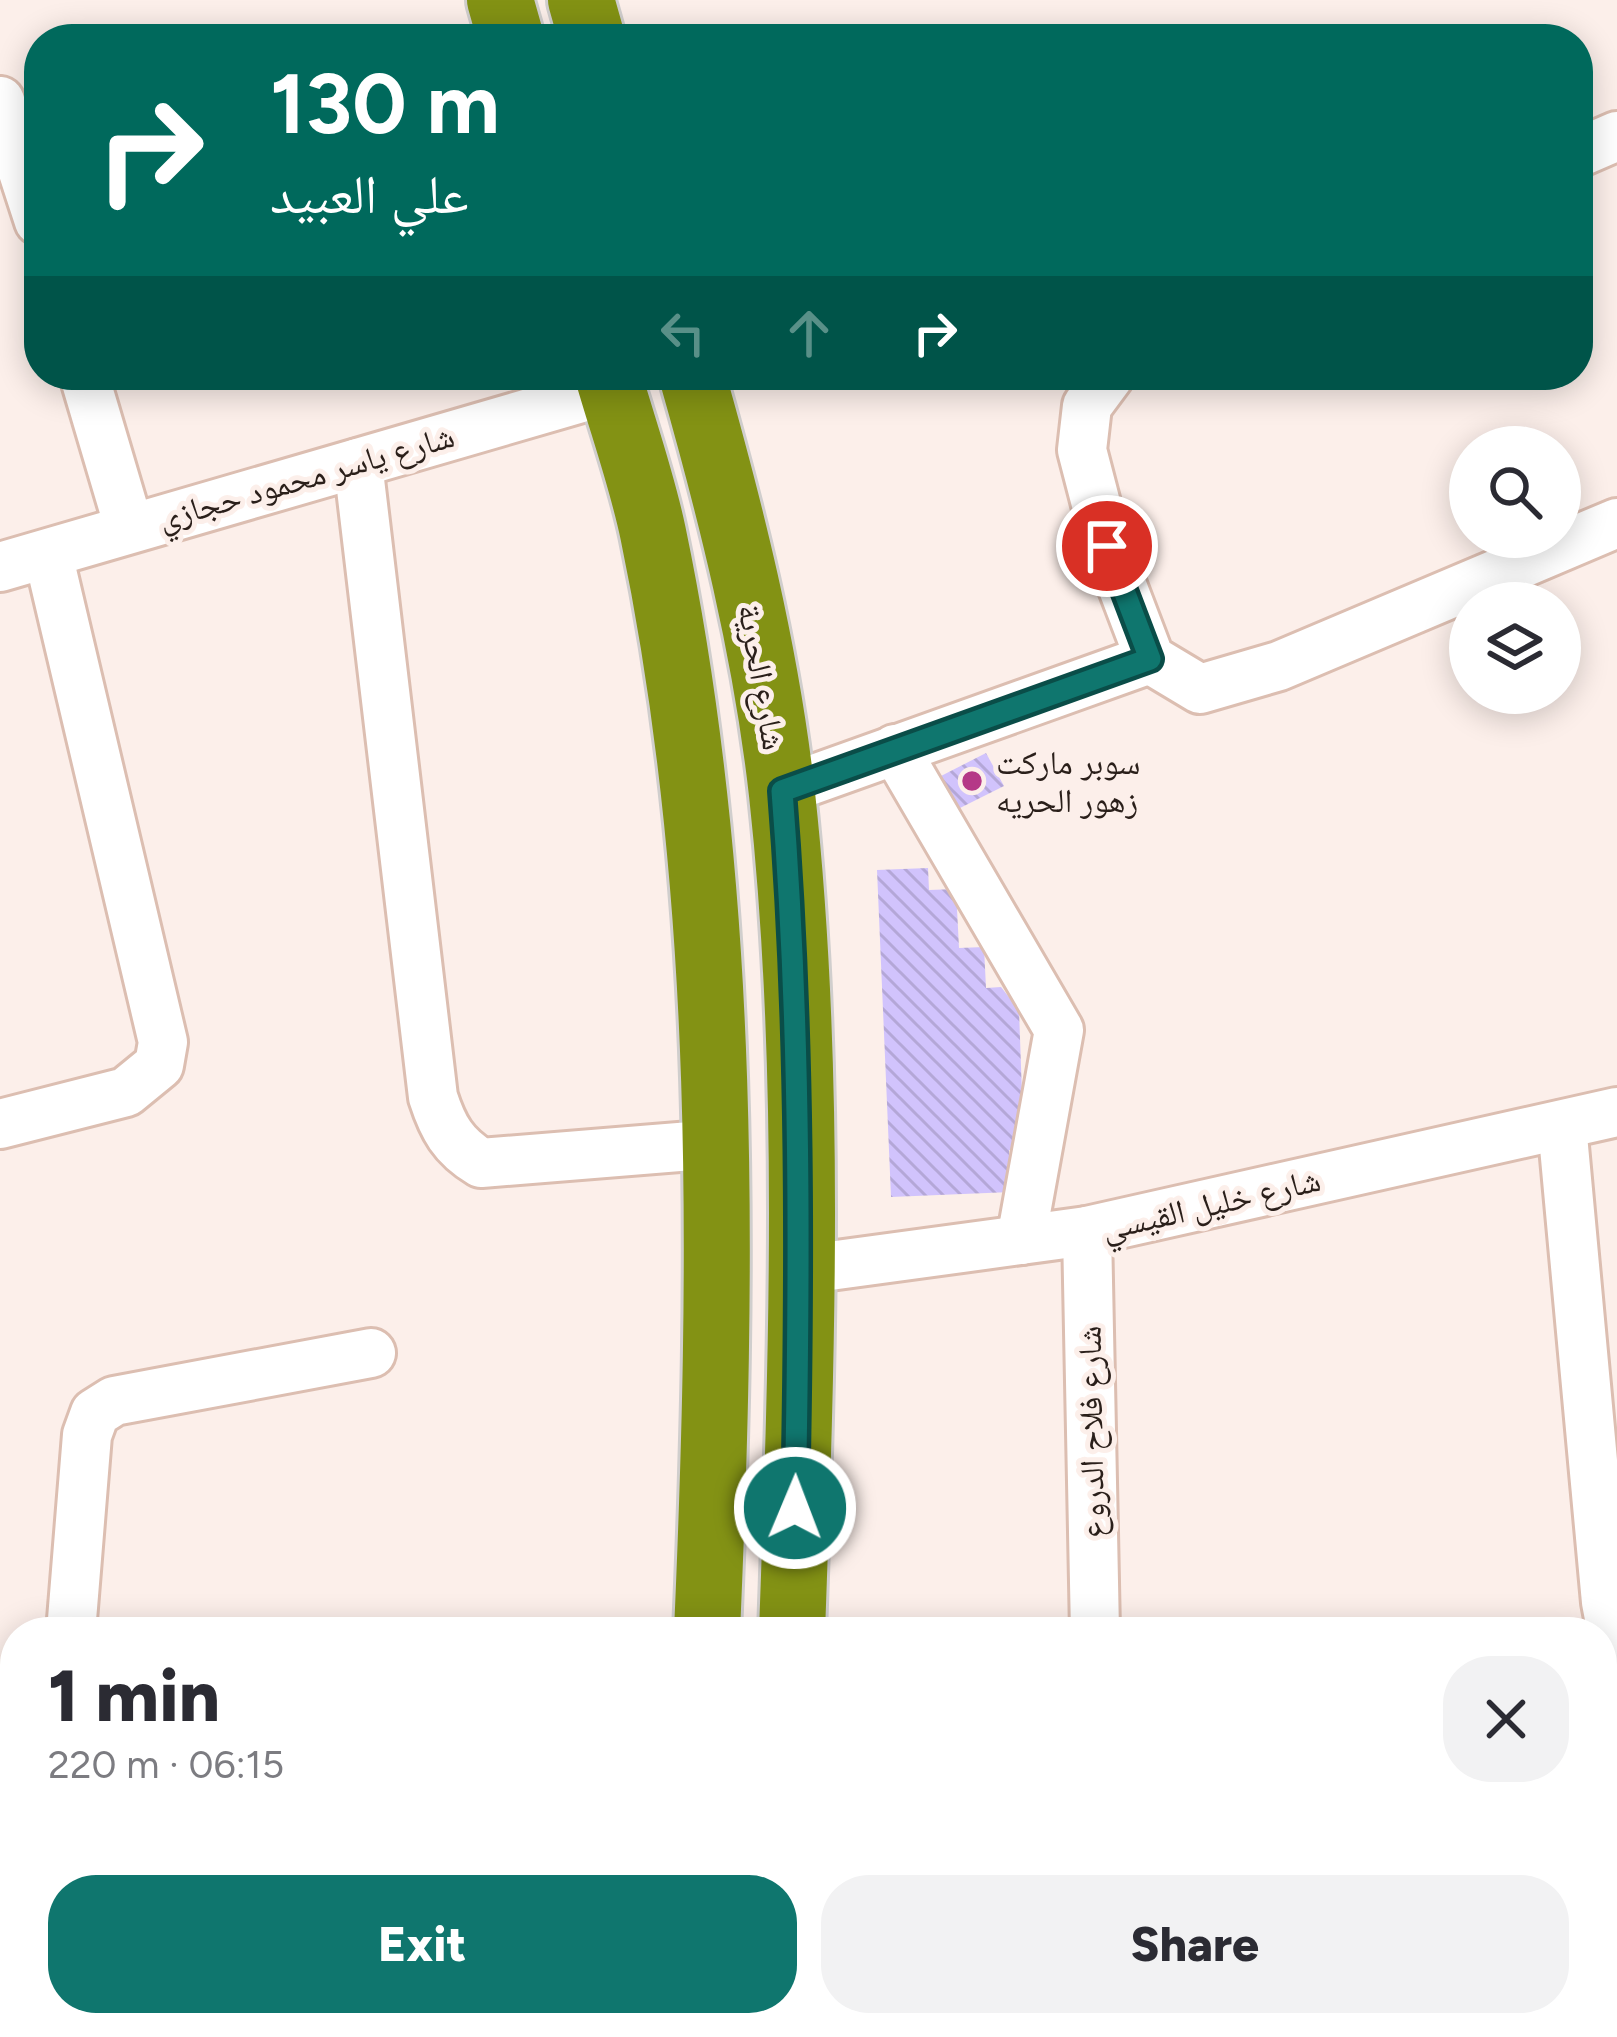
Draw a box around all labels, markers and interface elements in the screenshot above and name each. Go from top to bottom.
text: 130 m [270,53,500,154]
icon: right [72,72,228,228]
text: علي العبيد [270,162,468,227]
icon: left [650,300,716,366]
icon: ahead [776,300,842,366]
icon: right [902,300,968,366]
street label: شارع ياسر محمود حجازي [153,416,460,544]
map controls [1449,426,1581,714]
button: search [1449,426,1581,558]
pin [1056,495,1158,597]
icon: arrive [1074,513,1140,579]
button: layers [1449,582,1581,714]
street label: شارع الحرية [729,601,794,753]
place label: سوبر ماركت زهور الحريه [996,743,1141,820]
marker: سوبر ماركت زهور الحريه [959,768,985,794]
street label: شارع خليل القيسي [1098,1160,1326,1254]
street label: شارع فلاح الدروع [1070,1325,1113,1539]
position arrow [732,1445,858,1571]
text: 1 min [48,1653,220,1739]
button: close [1443,1656,1569,1782]
text: 220 m · 06:15 [48,1741,284,1788]
button: Exit [48,1875,797,2013]
button: Share [821,1875,1569,2013]

